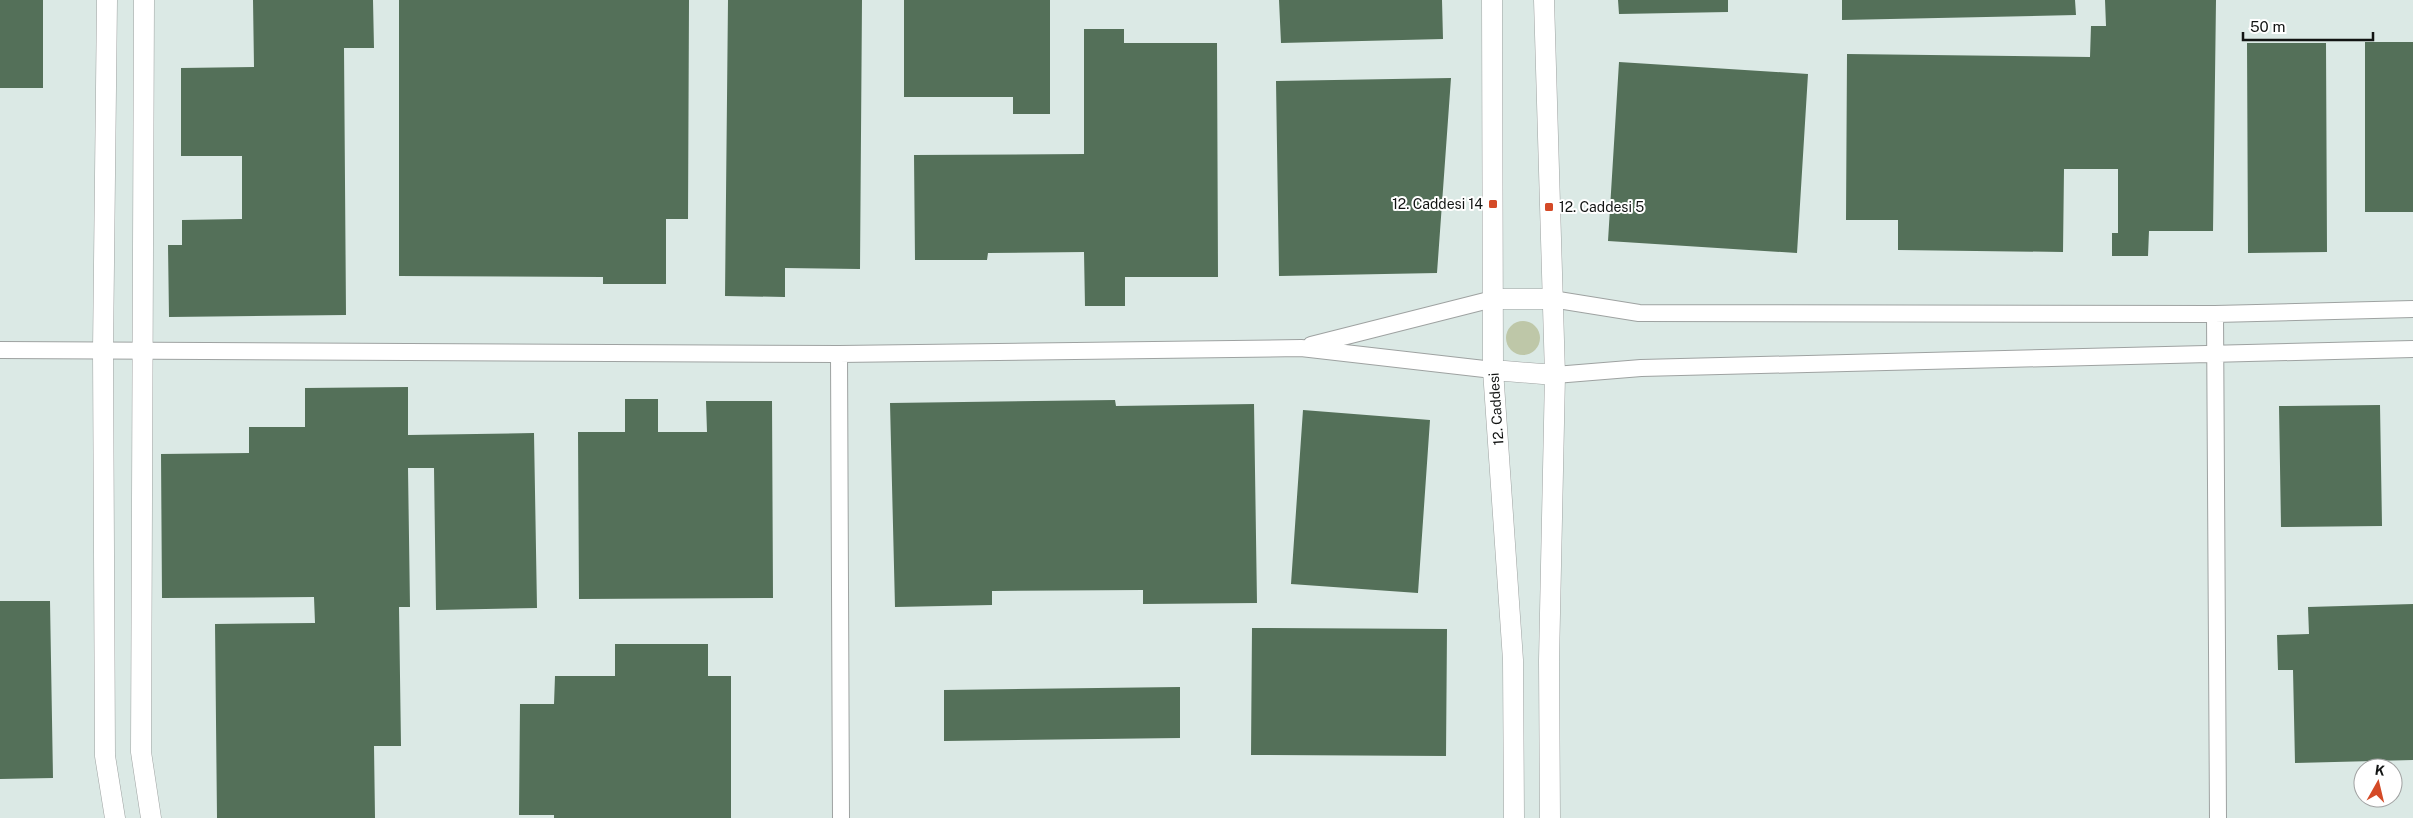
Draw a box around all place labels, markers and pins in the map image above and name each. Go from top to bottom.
place label: 12. Caddesi 14 [1392,196,1483,212]
marker: 12. Caddesi 14 [1487,198,1499,210]
place label: 12. Caddesi 5 [1559,199,1644,215]
marker: 12. Caddesi 5 [1543,201,1555,213]

